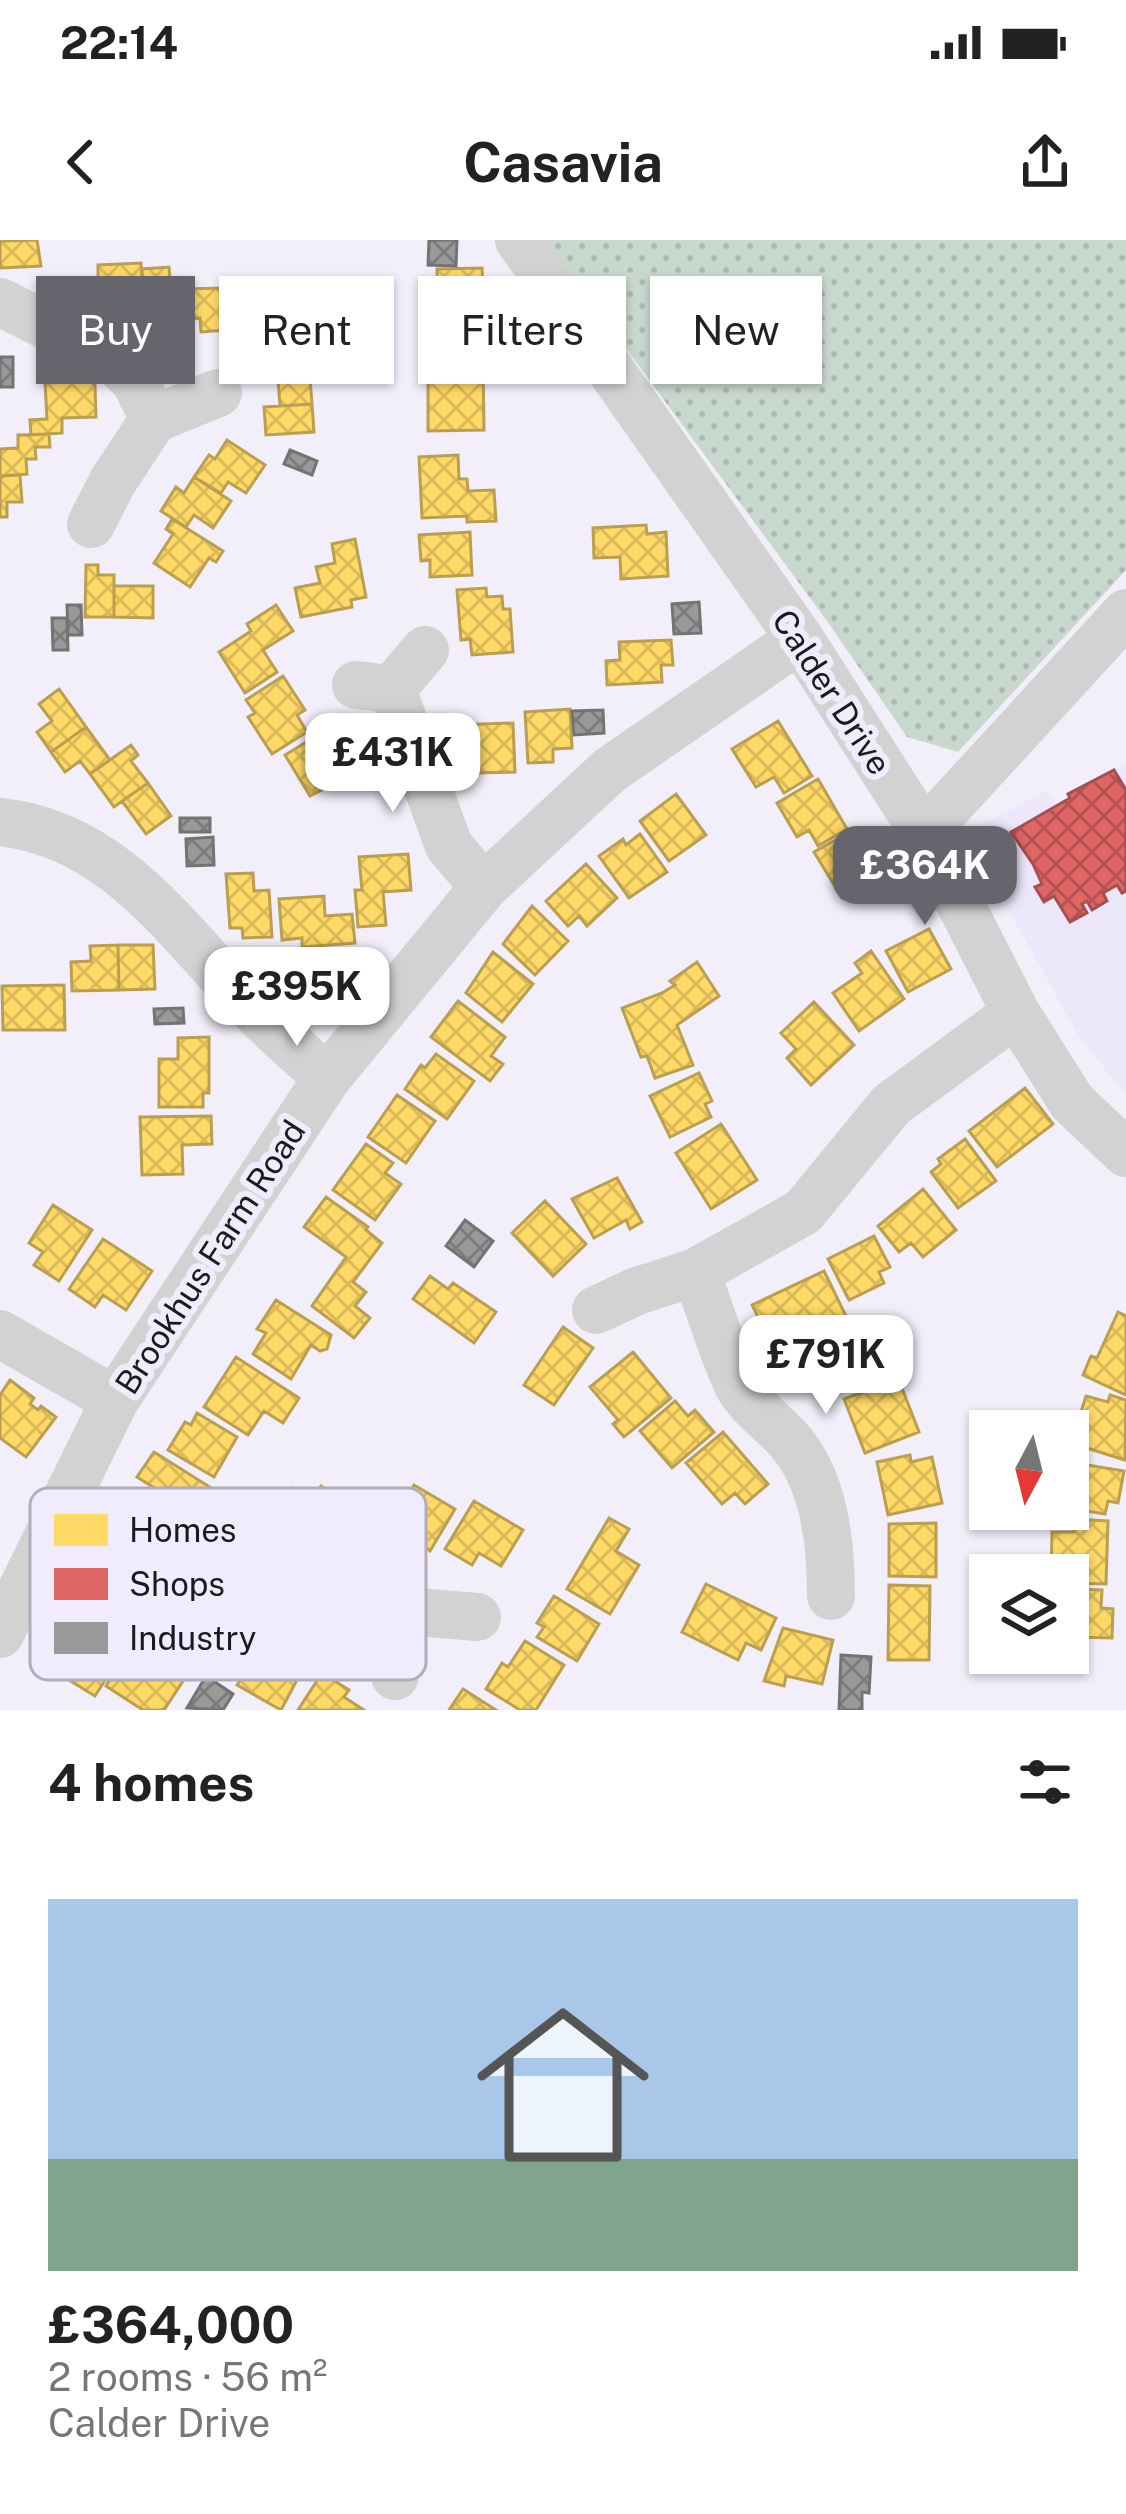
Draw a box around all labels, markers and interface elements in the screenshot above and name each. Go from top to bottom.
text: 22:14 [60,16,178,69]
icon: back [48,129,114,195]
icon: share [1012,129,1078,195]
text: Casavia [463,131,663,194]
chip: Buy [36,276,195,384]
chip: Rent [219,276,394,384]
chip: Filters [418,276,626,384]
chip: New [650,276,822,384]
street label: Calder Drive [765,603,899,781]
pin: £431K [309,713,477,815]
text: £431K [332,729,454,775]
pin: £364K [841,826,1009,928]
text: £364K [860,842,990,888]
pin: £395K [213,947,381,1049]
text: £395K [231,963,363,1009]
street label: Brookhus Farm Road [107,1113,313,1401]
pin: £791K [742,1315,910,1417]
text: £791K [766,1331,886,1377]
north arrow [969,1410,1089,1530]
map controls [969,1410,1089,1674]
legend [30,1488,426,1680]
text: Homes [129,1511,237,1549]
button: layers [969,1554,1089,1674]
text: Shops [129,1565,225,1603]
text: Industry [129,1619,256,1657]
icon: filters [1012,1749,1078,1815]
text: 4 homes [48,1753,254,1812]
icon: home [455,1977,671,2193]
text: £364,000 [48,2295,294,2354]
text: 2 rooms · 56 m² [48,2354,327,2400]
text: Calder Drive [48,2400,270,2446]

